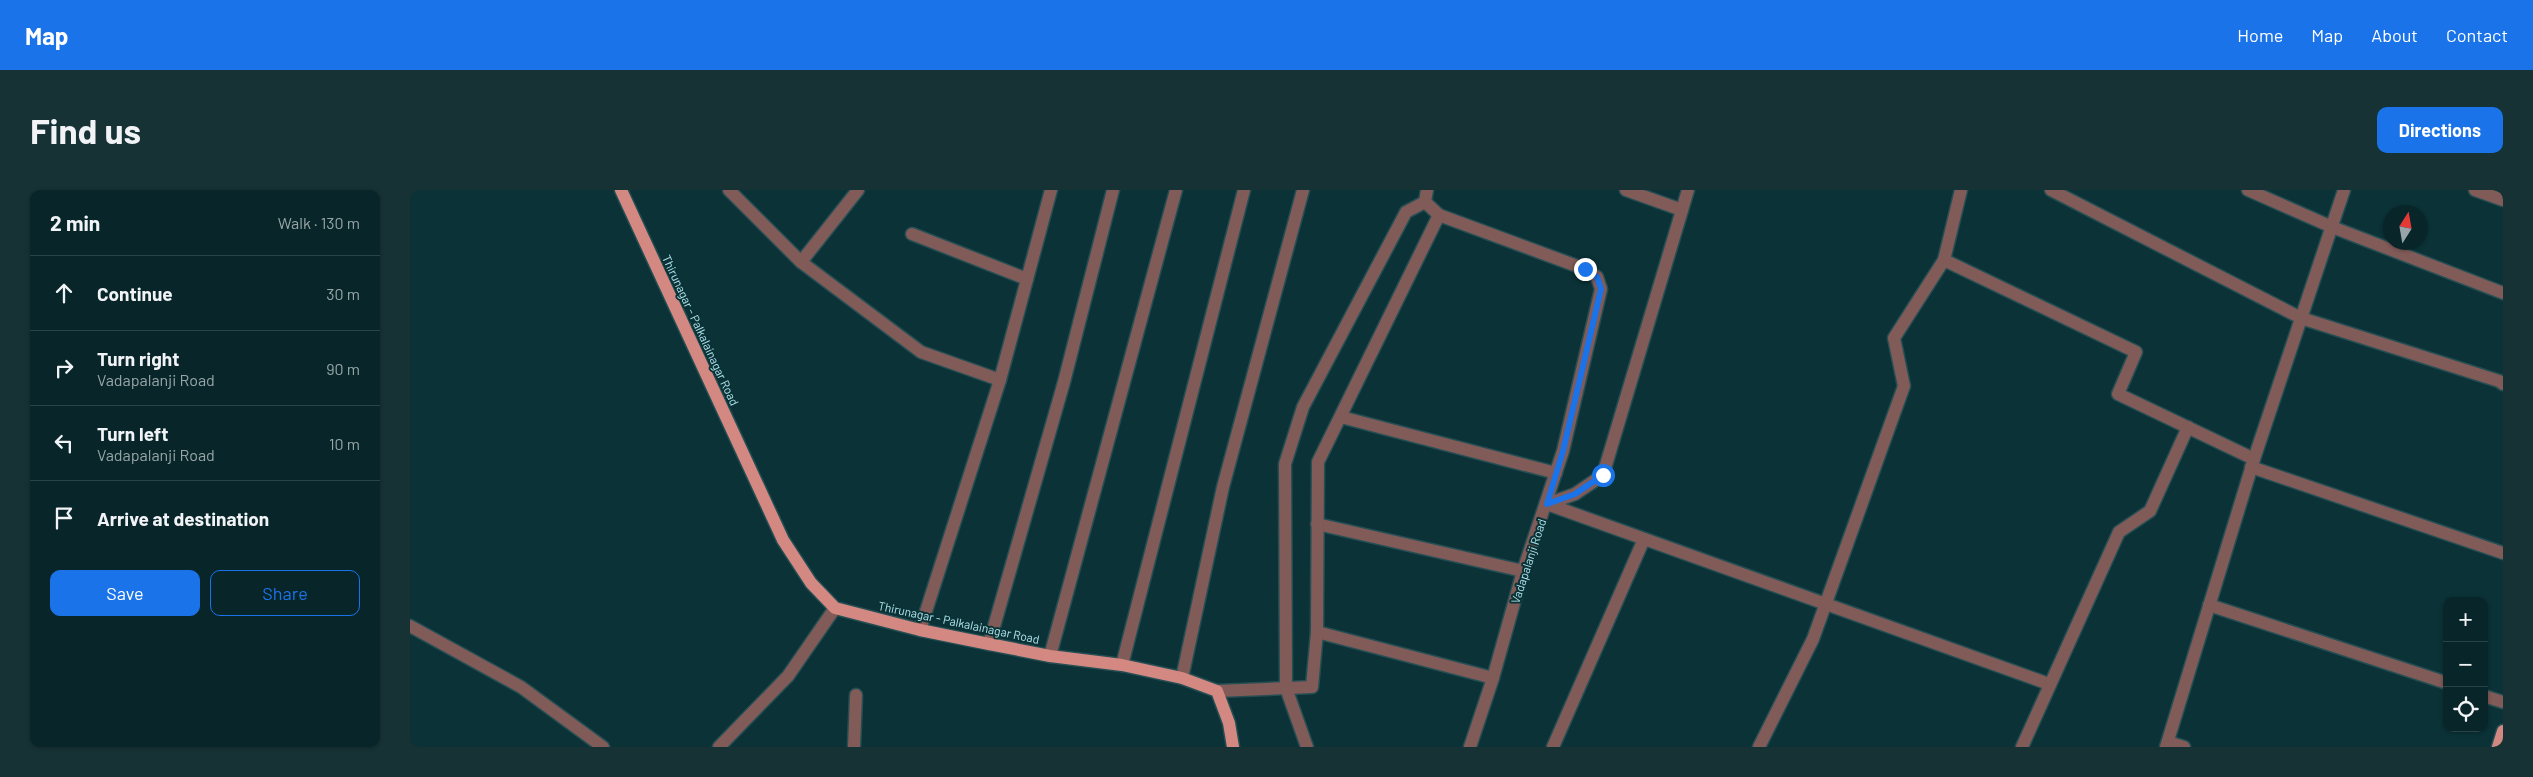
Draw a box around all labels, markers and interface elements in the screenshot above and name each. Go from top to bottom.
text: Map [25,21,68,50]
text: Home [2237,24,2283,46]
text: Map [2311,24,2343,46]
text: About [2371,24,2418,46]
text: Contact [2446,24,2508,46]
button: Directions [2377,107,2503,153]
text: Find us [30,109,141,151]
north arrow [2383,205,2428,250]
text: 2 min [50,210,100,235]
text: Walk · 130 m [278,213,360,232]
street label: Thirunagar - Palkalainagar Road [660,252,742,408]
route end [1574,258,1597,281]
icon: ahead [50,279,78,307]
text: Continue [97,282,173,305]
text: 30 m [326,284,360,303]
text: Turn right [97,347,179,370]
icon: right [50,354,78,382]
text: 90 m [326,359,360,378]
text: Vadapalanji Road [97,370,215,389]
text: Turn left [97,422,168,445]
icon: left [50,429,78,457]
text: 10 m [329,434,360,453]
text: Vadapalanji Road [97,445,215,464]
route start [1592,464,1615,487]
icon: arrive [50,504,78,532]
text: Arrive at destination [97,507,269,530]
street label: Vadapalanji Road [1508,517,1548,605]
button: Save [50,570,200,616]
button: Share [210,570,360,616]
map controls [2443,597,2488,732]
button: + [2443,597,2488,642]
street label: Thirunagar - Palkalainagar Road [877,598,1041,646]
button: − [2443,642,2488,687]
button: locate [2443,687,2488,732]

